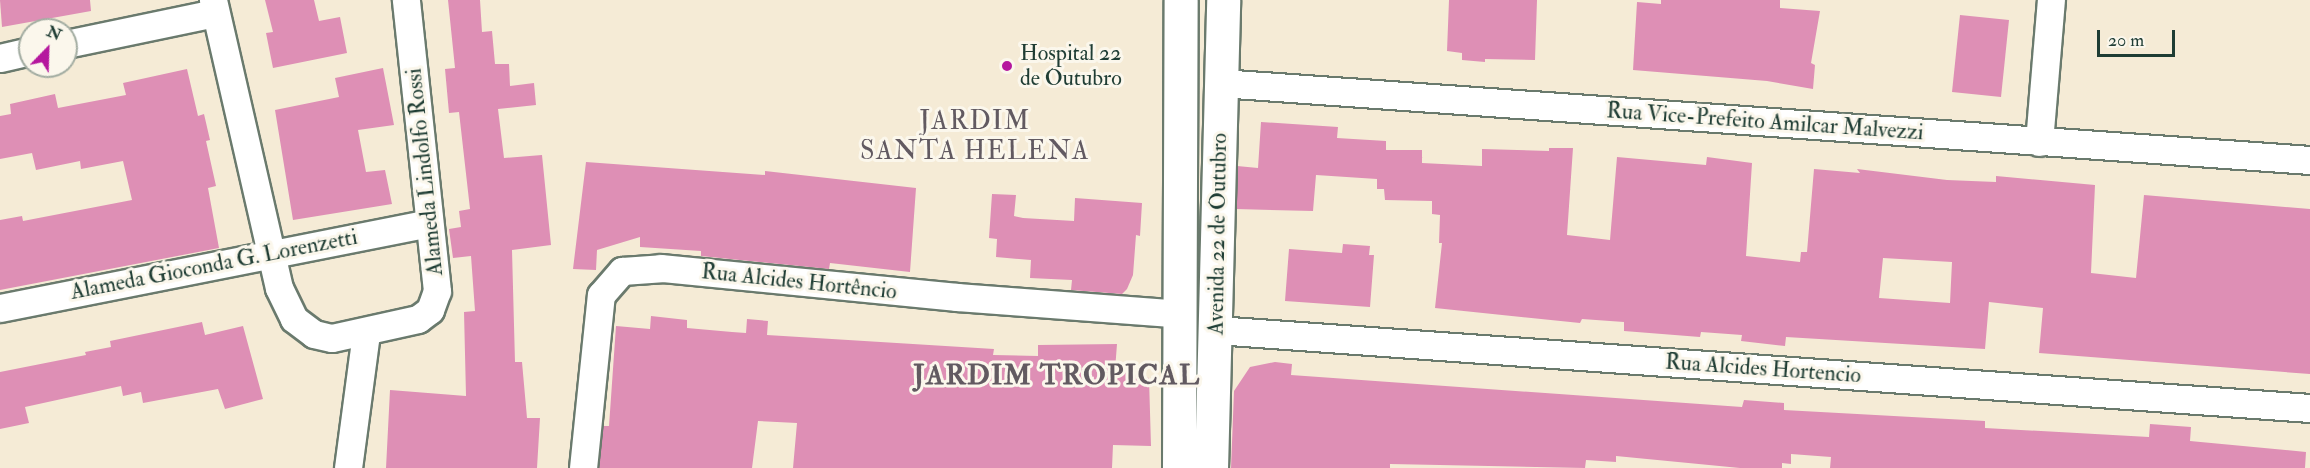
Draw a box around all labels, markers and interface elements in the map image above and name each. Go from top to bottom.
north arrow [18,18,78,78]
scale bar [2100,18,2178,56]
text: N [44,21,65,45]
text: 20 m [2108,29,2144,52]
place label: Hospital 22 de Outubro [1020,40,1122,92]
marker: Hospital 22 de Outubro [998,57,1016,75]
street label: Alameda Lindolfo Rossi [401,67,449,277]
street label: Rua Vice-Prefeito Amilcar Malvezzi [1605,98,1925,146]
district label: JARDIM SANTA HELENA [860,106,1090,168]
street label: Avenida 22 de Outubro [1203,133,1233,335]
street label: Alameda Gioconda G. Lorenzetti [68,224,360,306]
street label: Rua Alcides Hortêncio [700,259,898,305]
street label: Rua Alcides Hortencio [1664,349,1862,389]
district label: JARDIM TROPICAL [913,359,1201,393]

